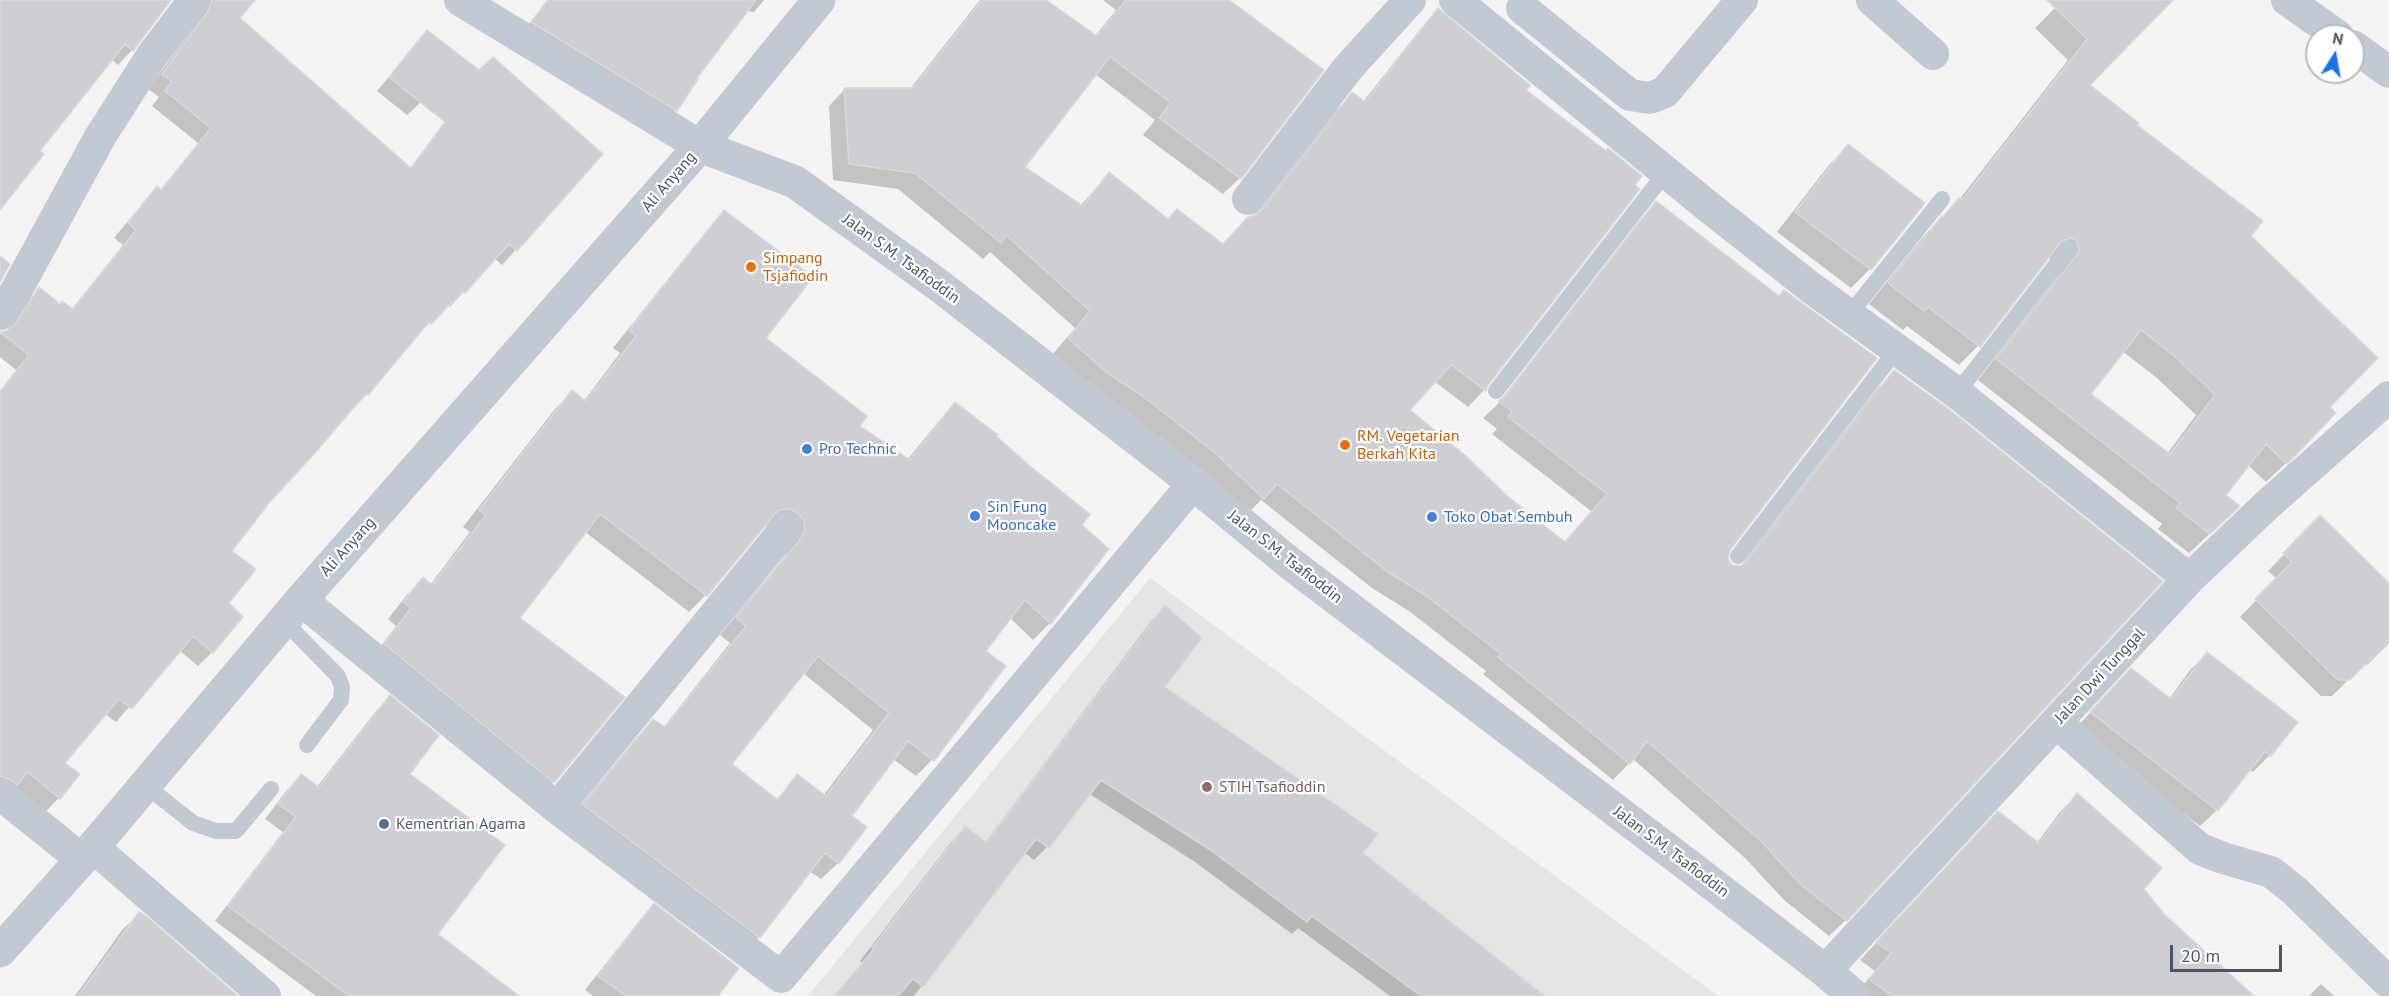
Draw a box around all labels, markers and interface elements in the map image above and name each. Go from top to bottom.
north arrow [2305,24,2365,84]
text: N [2331,27,2345,49]
street label: Ali Anyang [638,148,700,216]
street label: Jalan S.M. Tsafioddin [839,210,963,308]
place label: Simpang Tsjafiodin [763,248,828,286]
marker: Simpang Tsjafiodin [744,260,758,274]
place label: RM. Vegetarian Berkah Kita [1357,426,1459,464]
marker: RM. Vegetarian Berkah Kita [1338,438,1352,452]
place label: Pro Technic [819,439,897,459]
marker: Pro Technic [800,442,814,456]
place label: Sin Fung Mooncake [987,497,1056,535]
street label: Jalan S.M. Tsafioddin [1224,506,1346,608]
place label: Toko Obat Sembuh [1444,507,1573,527]
marker: Sin Fung Mooncake [968,509,982,523]
marker: Toko Obat Sembuh [1425,510,1439,524]
street label: Ali Anyang [316,513,380,581]
street label: Jalan Dwi Tunggal [2051,624,2149,728]
place label: STIH Tsafioddin [1219,777,1325,797]
marker: STIH Tsafioddin [1200,780,1214,794]
street label: Jalan S.M. Tsafioddin [1609,802,1733,902]
place label: Kementrian Agama [396,814,526,834]
marker: Kementrian Agama [377,817,391,831]
scale bar [2173,933,2286,971]
text: 20 m [2181,944,2220,967]

